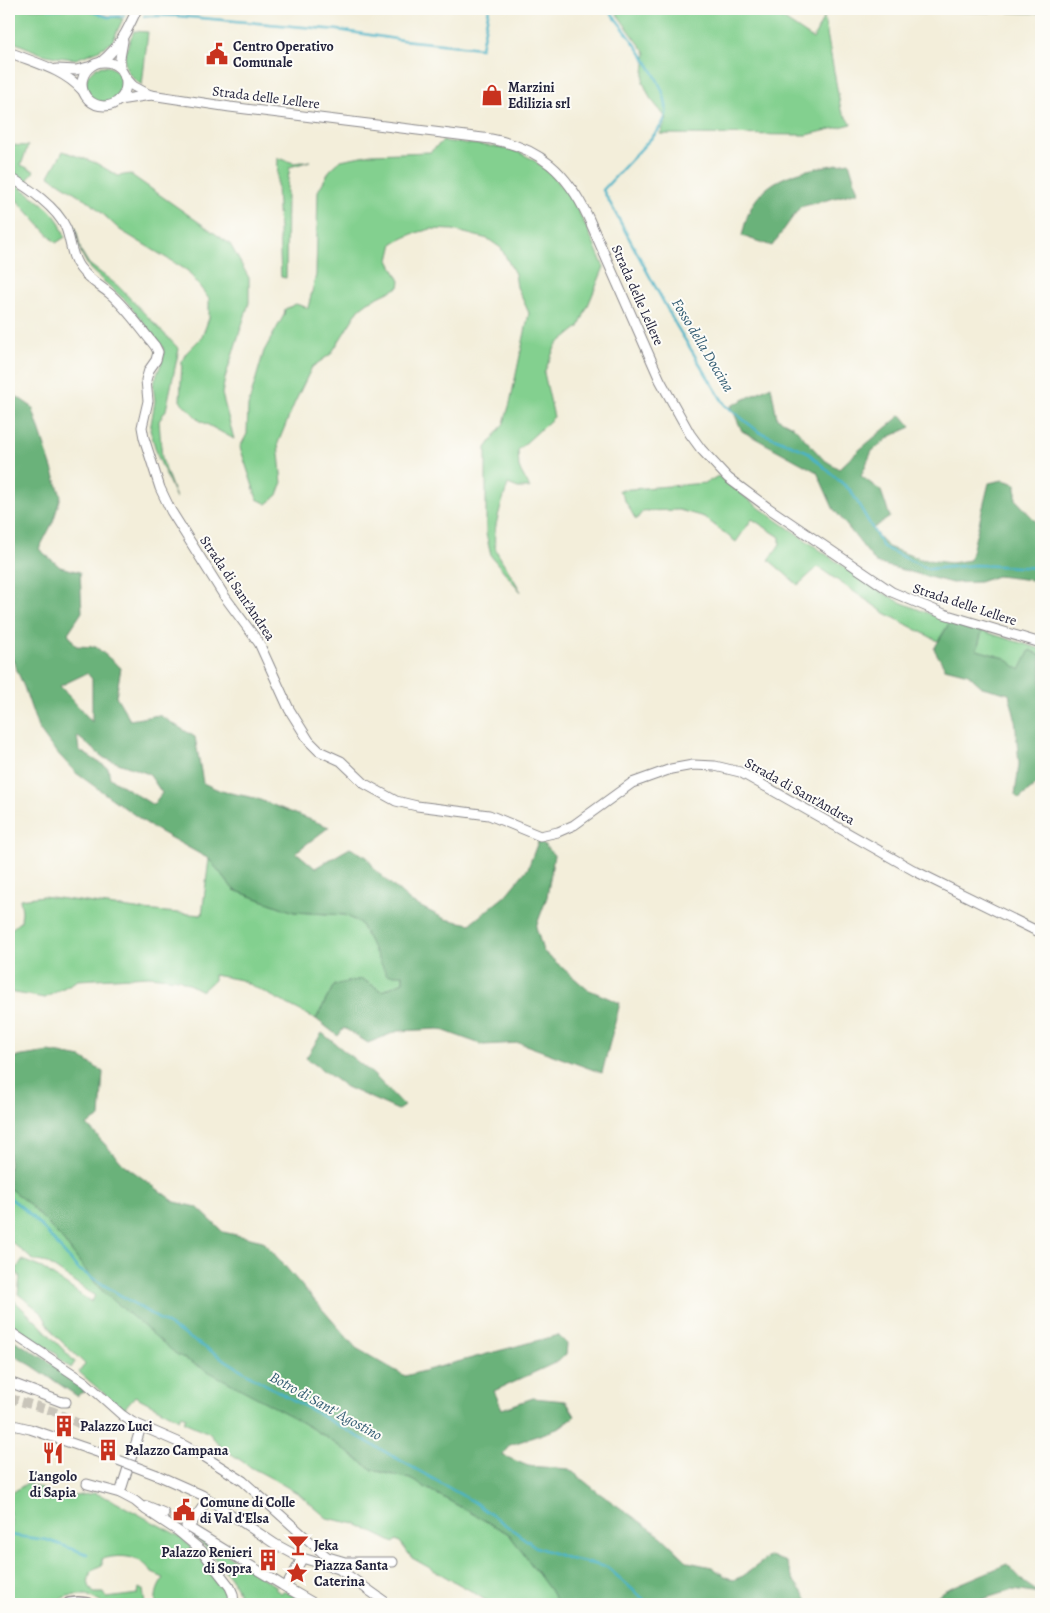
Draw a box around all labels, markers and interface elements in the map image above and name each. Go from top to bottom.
place label: Centro Operativo Comunale [233,37,334,72]
public building icon: Centro Operativo Comunale [204,41,230,67]
place label: Marzini Edilizia srl [508,78,571,113]
street label: Strada delle Lellere [211,81,321,114]
shop icon: Marzini Edilizia srl [479,82,505,108]
street label: Strada delle Lellere [607,242,668,349]
water label: Fosso della Doccina [667,295,739,395]
street label: Strada di Sant'Andrea [195,532,280,645]
street label: Strada delle Lellere [910,579,1019,630]
street label: Strada di Sant'Andrea [741,753,859,830]
water label: Botro di Sant' Agostino [266,1367,386,1445]
building icon: Palazzo Luci [51,1413,77,1439]
place label: Palazzo Luci [80,1417,153,1436]
building icon: Palazzo Campana [95,1437,121,1463]
restaurant icon: L'angolo di Sapia [40,1440,66,1466]
place label: Palazzo Campana [125,1441,229,1460]
place label: L'angolo di Sapia [29,1467,77,1502]
place label: Comune di Colle di Val d'Elsa [200,1493,296,1528]
public building icon: Comune di Colle di Val d'Elsa [171,1497,197,1523]
bar icon: Jeka [285,1532,311,1558]
place label: Jeka [314,1536,339,1555]
place label: Palazzo Renieri di Sopra [161,1543,252,1578]
building icon: Palazzo Renieri di Sopra [255,1547,281,1573]
place label: Piazza Santa Caterina [314,1556,389,1591]
place icon: Piazza Santa Caterina [284,1560,310,1586]

